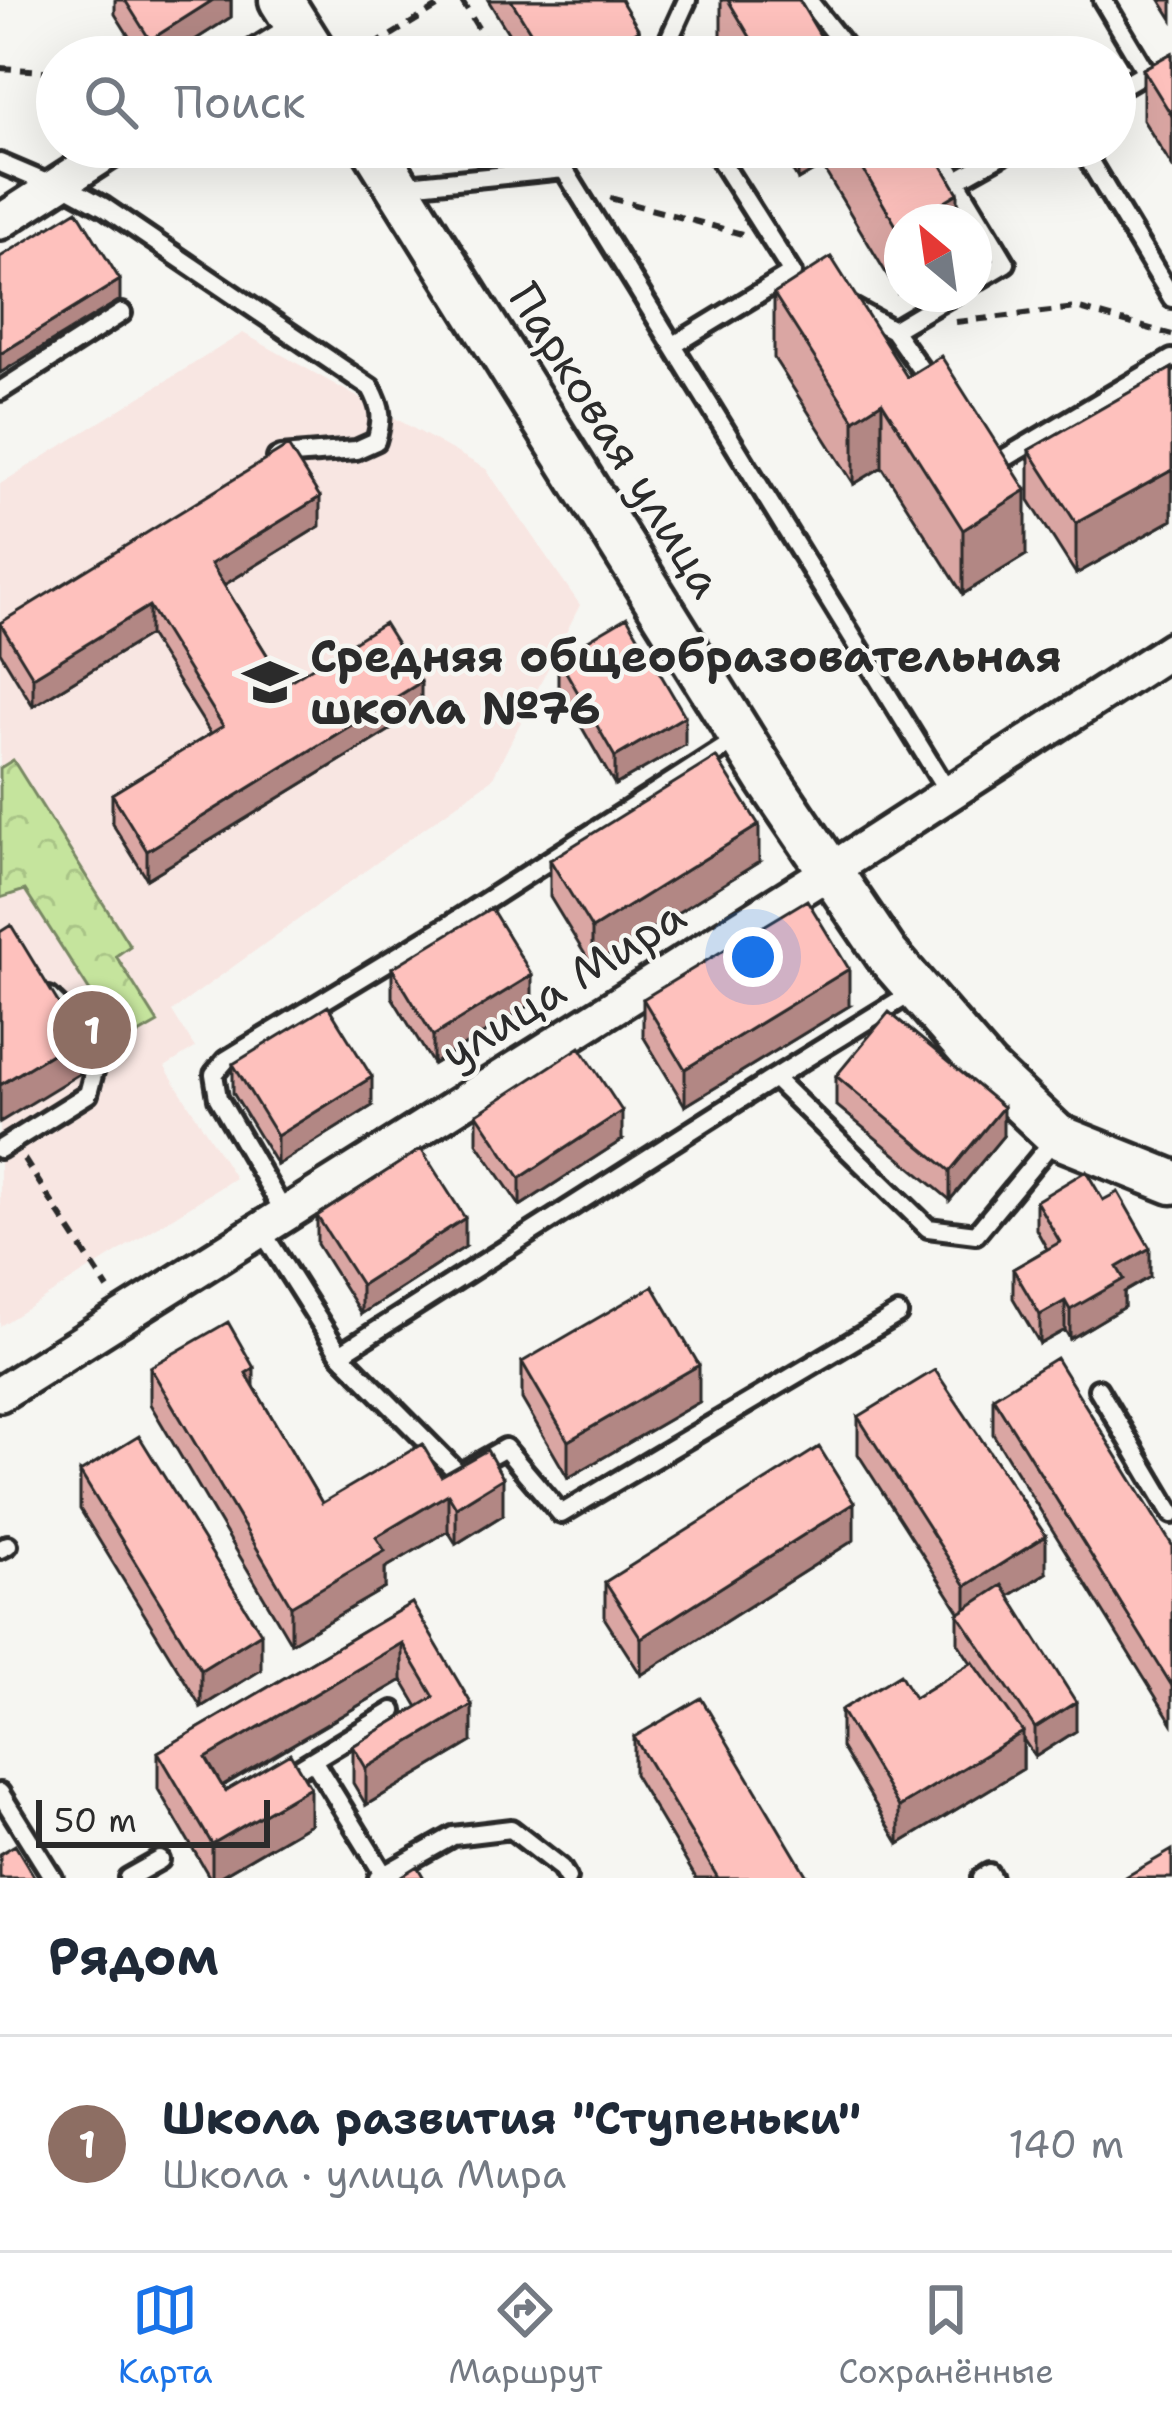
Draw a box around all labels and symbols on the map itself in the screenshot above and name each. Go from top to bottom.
north arrow [884,204,992,312]
street label: Парковая улица [495,271,737,609]
place label: Средняя общеобразовательная школа №76 [310,626,1062,738]
school or university icon: Средняя общеобразовательная школа №76 [241,653,299,711]
street label: улица Мира [430,885,696,1083]
your location [723,927,783,987]
pin: 1 [53,985,131,1075]
scale bar [36,1794,270,1847]

